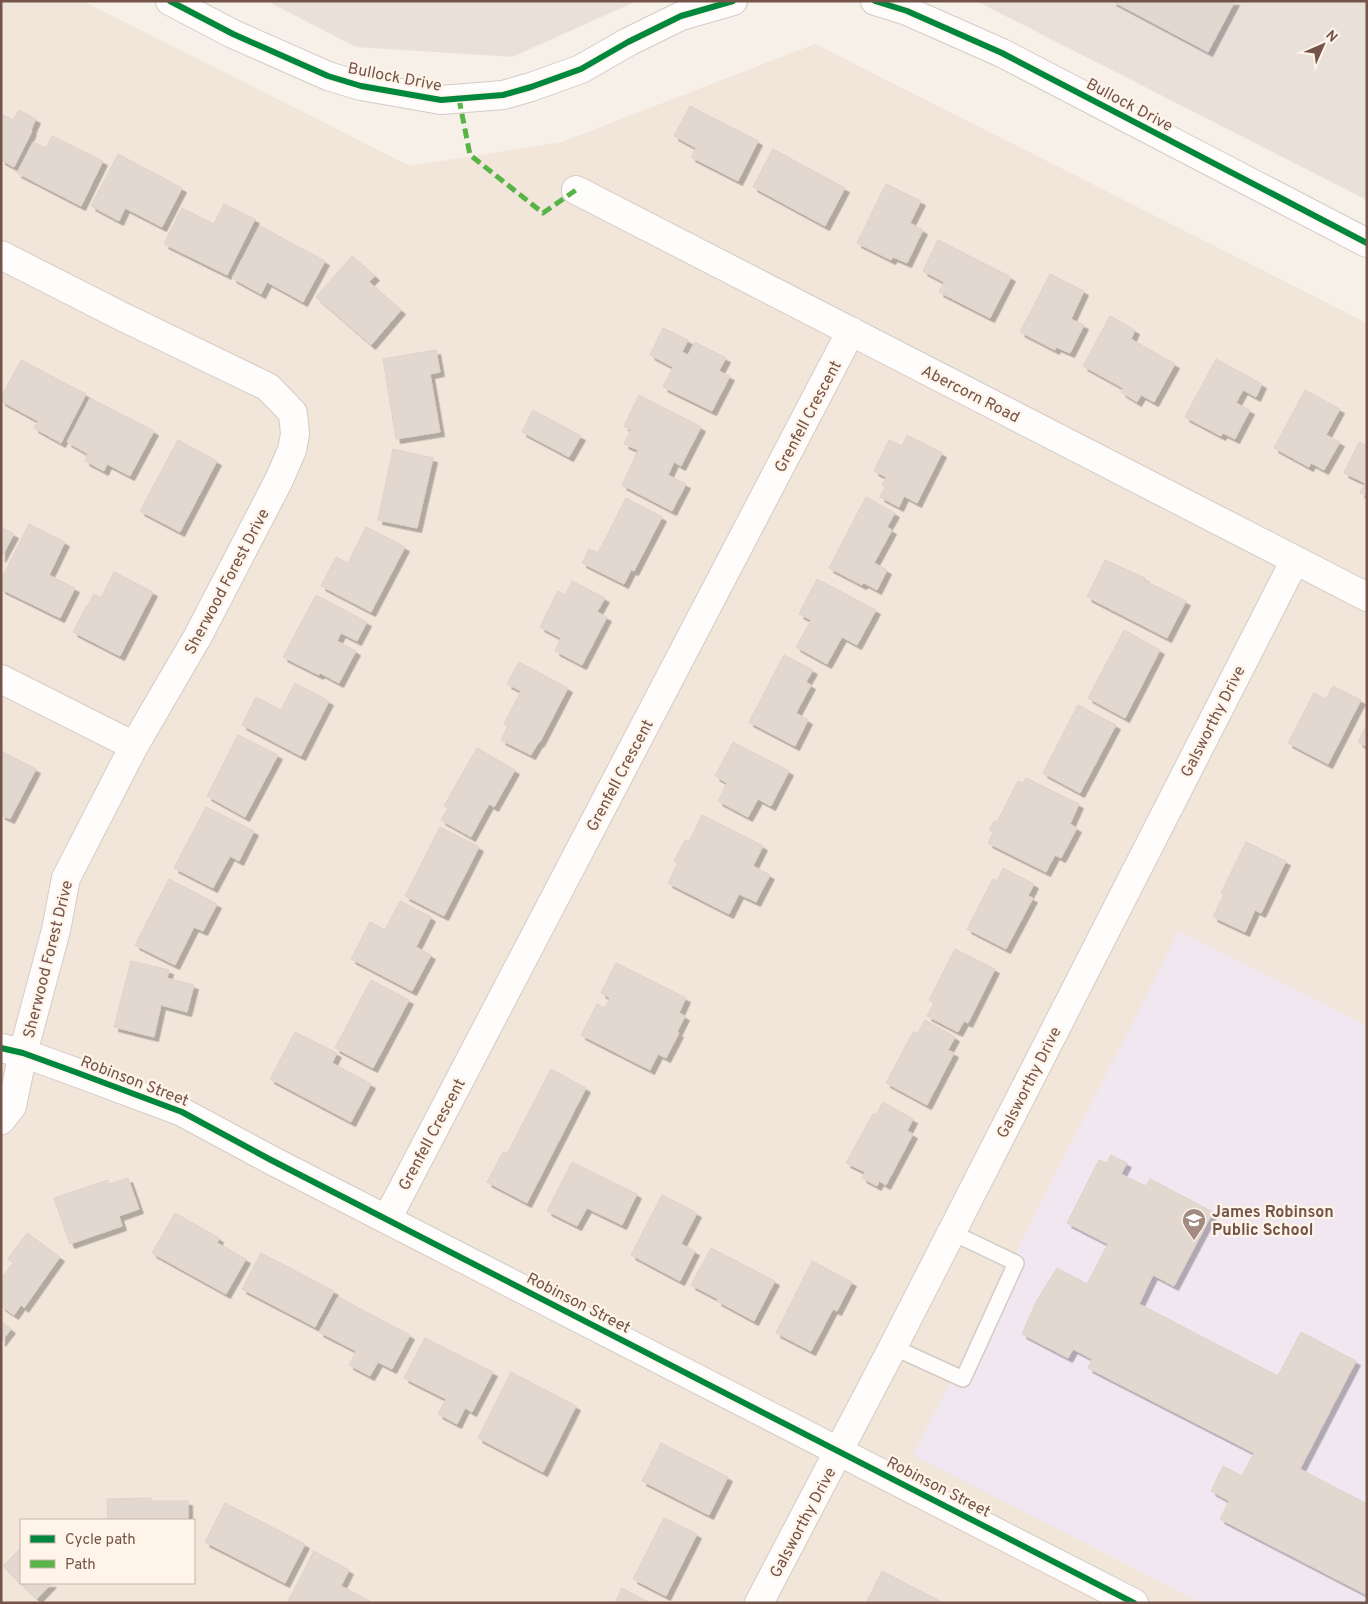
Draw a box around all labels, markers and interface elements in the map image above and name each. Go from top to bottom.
north arrow [1298,20,1348,70]
text: N [1322,27,1341,46]
street label: Bullock Drive [346,59,443,97]
street label: Bullock Drive [1082,75,1176,137]
street label: Grenfell Crescent [771,358,847,476]
street label: Abercorn Road [918,361,1023,428]
street label: Sherwood Forest Drive [181,506,275,658]
street label: Galsworthy Drive [1177,663,1250,781]
street label: Grenfell Crescent [583,717,659,835]
street label: Sherwood Forest Drive [20,878,78,1041]
street label: Galsworthy Drive [993,1024,1066,1142]
street label: Robinson Street [77,1052,191,1112]
street label: Grenfell Crescent [395,1076,471,1194]
place label: James Robinson Public School [1212,1203,1334,1241]
school or university icon: James Robinson Public School [1181,1207,1207,1241]
street label: Robinson Street [523,1269,634,1339]
street label: Robinson Street [883,1453,994,1523]
street label: Galsworthy Drive [766,1464,841,1582]
legend [20,1519,195,1584]
text: Cycle path [65,1531,136,1550]
text: Path [65,1556,96,1575]

